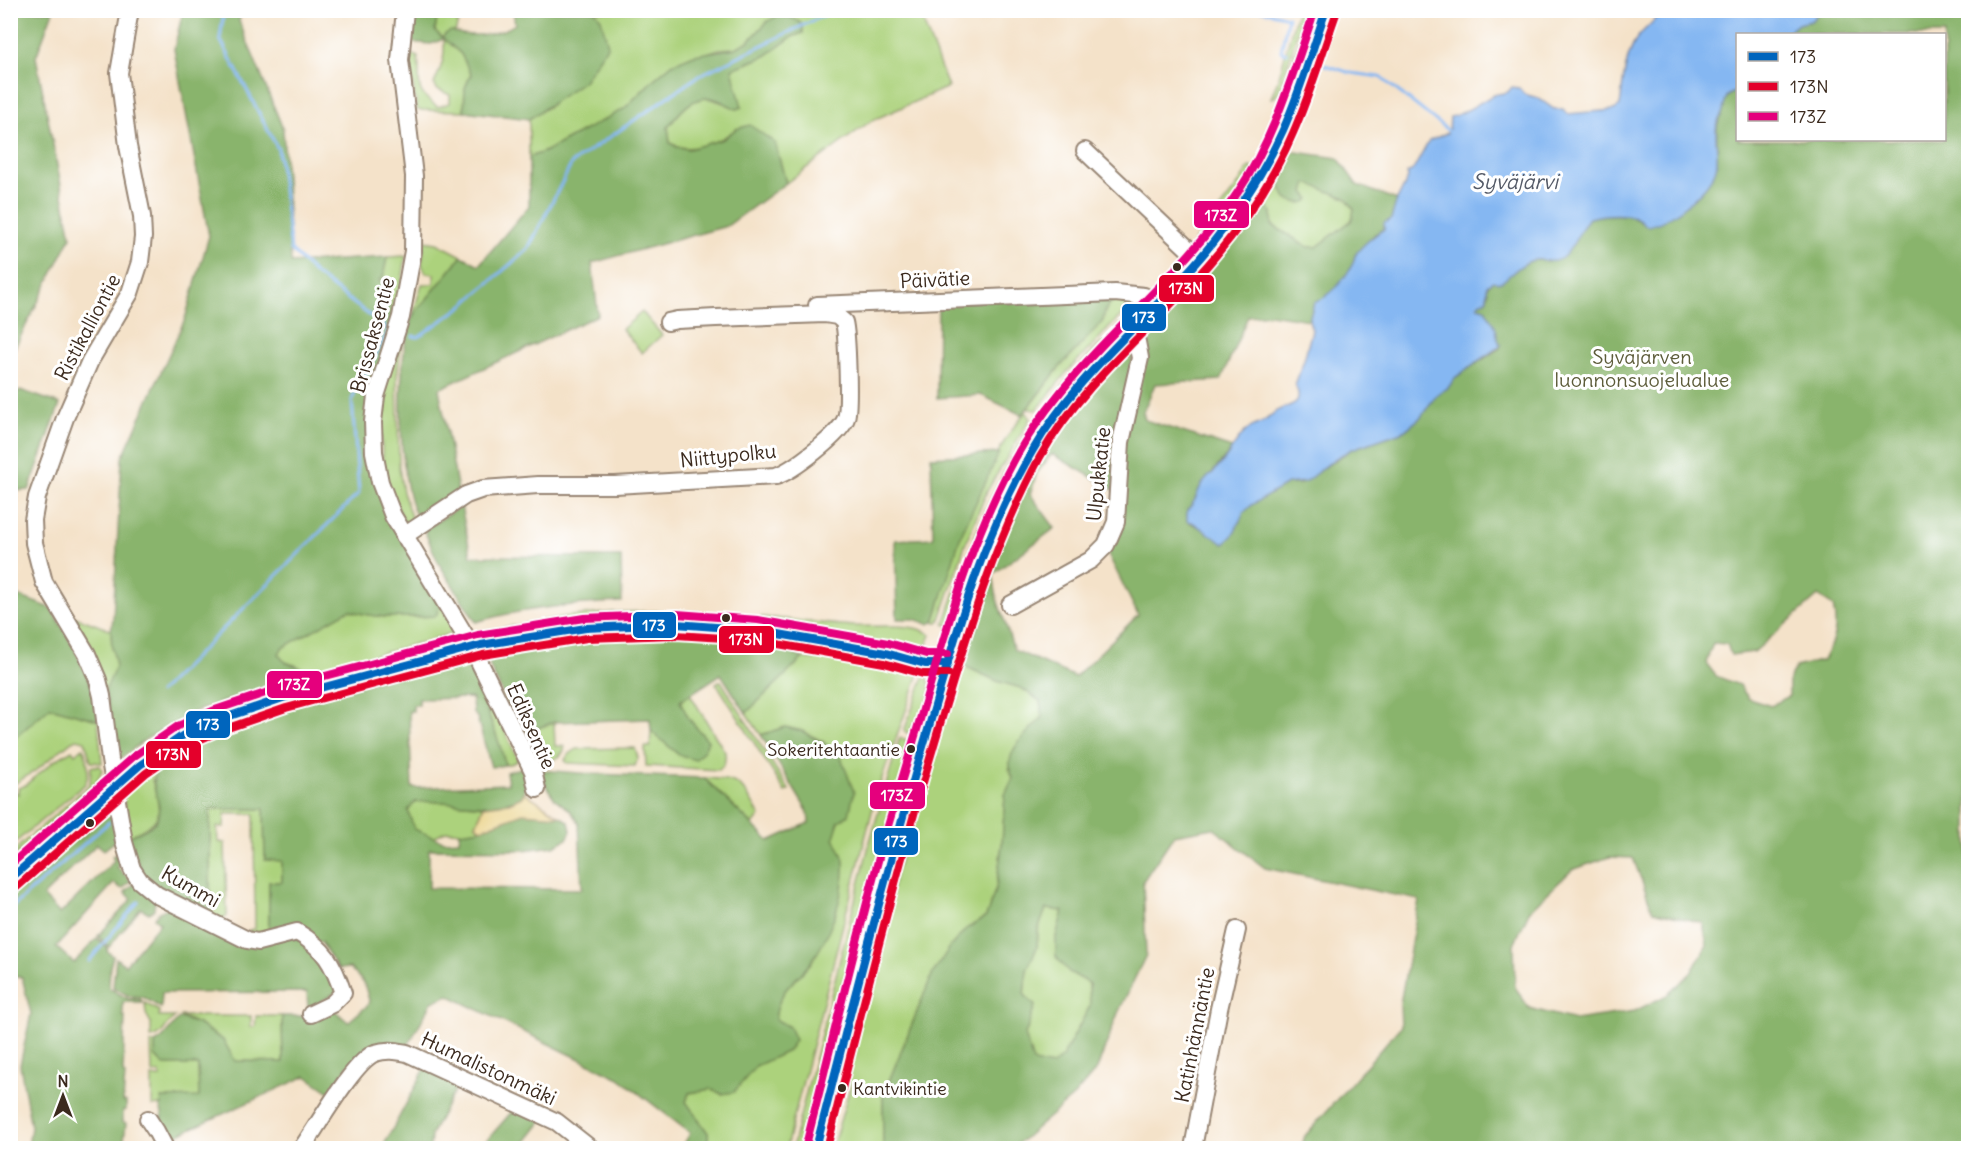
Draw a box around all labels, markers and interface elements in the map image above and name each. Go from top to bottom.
legend [1736,33,1946,141]
text: 173 [1790,45,1816,68]
text: 173N [1790,75,1829,98]
text: 173Z [1790,105,1826,128]
water label: Syväjärvi [1472,168,1560,195]
line badge: 173Z [1193,200,1250,229]
text: 173Z [1205,205,1237,225]
unlabelled marker [1171,261,1183,273]
street label: Päivätie [899,265,971,293]
street label: Ristikalliontie [48,269,126,385]
street label: Brissaksentie [345,274,399,396]
line badge: 173N [1158,274,1215,303]
text: 173N [1169,278,1203,298]
line badge: 173 [1121,303,1167,332]
text: 173 [1132,307,1156,327]
park label: Syväjärven luonnonsuojelualue [1555,344,1729,392]
street label: Ulpukkatie [1081,426,1115,522]
street label: Niittypolku [679,438,777,472]
line badge: 173 [632,611,677,639]
unlabelled marker [720,612,732,624]
text: 173 [642,615,666,635]
line badge: 173N [718,625,775,654]
text: 173N [729,629,763,649]
line badge: 173Z [266,670,323,699]
text: 173Z [278,674,310,694]
street label: Ediksentie [502,679,562,773]
line badge: 173 [185,710,231,739]
text: 173 [196,714,220,734]
place label: Sokeritehtaantie [767,738,900,761]
line badge: 173N [145,740,202,769]
marker: Sokeritehtaantie [905,743,917,755]
text: 173N [156,744,190,764]
line badge: 173Z [869,781,926,810]
text: 173Z [881,785,913,805]
unlabelled marker [84,817,96,829]
line badge: 173 [873,827,919,856]
text: 173 [884,831,908,851]
street label: Kummi [157,860,225,912]
street label: Katinhännäntie [1169,965,1219,1105]
street label: Humalistonmäki [417,1026,561,1110]
north arrow [33,1066,93,1126]
text: N [57,1071,69,1091]
place label: Kantvikintie [853,1077,947,1100]
marker: Kantvikintie [836,1082,848,1094]

